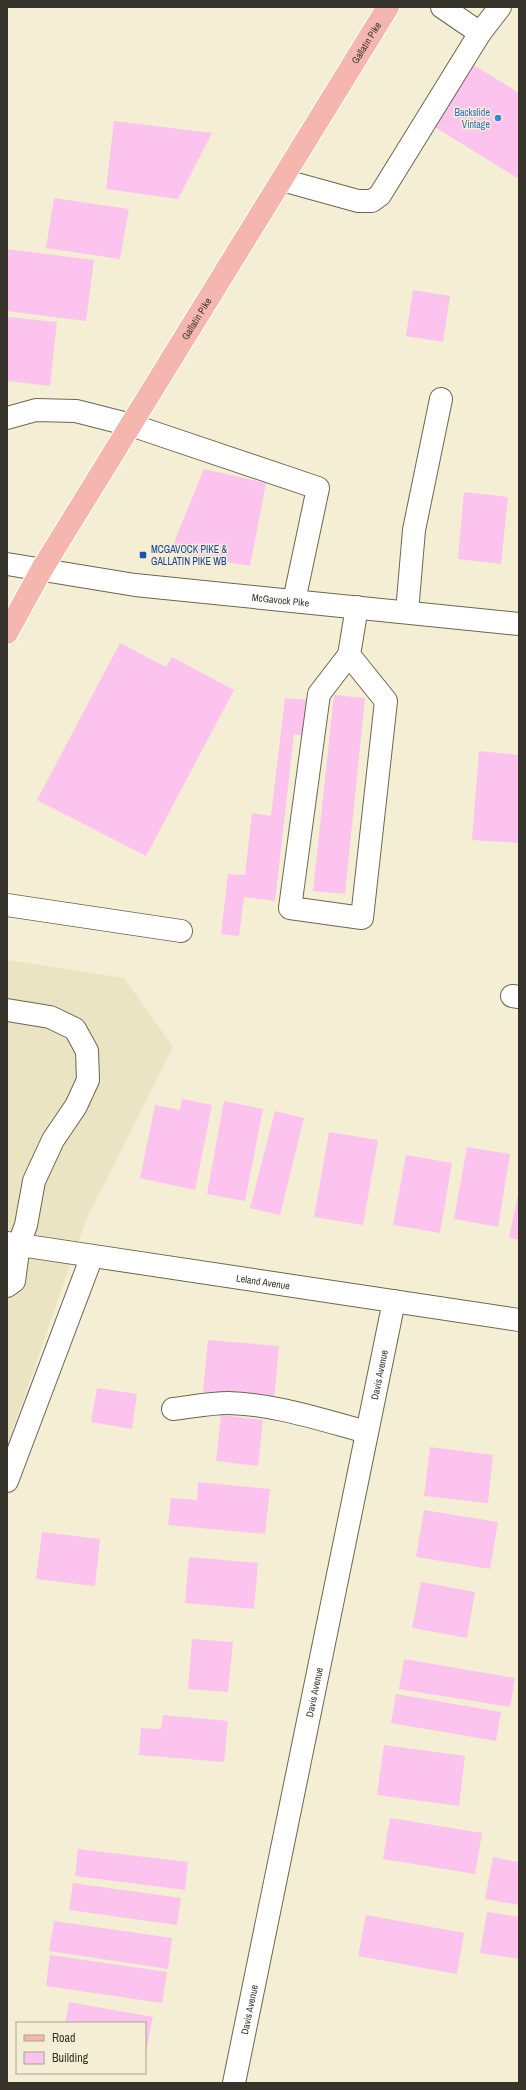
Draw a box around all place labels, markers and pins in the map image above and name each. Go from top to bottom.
place label: Backslide Vintage [454,106,490,131]
marker: Backslide Vintage [493,113,503,123]
place label: MCGAVOCK PIKE & GALLATIN PIKE WB [151,543,227,568]
marker: MCGAVOCK PIKE & GALLATIN PIKE WB [138,550,148,560]

